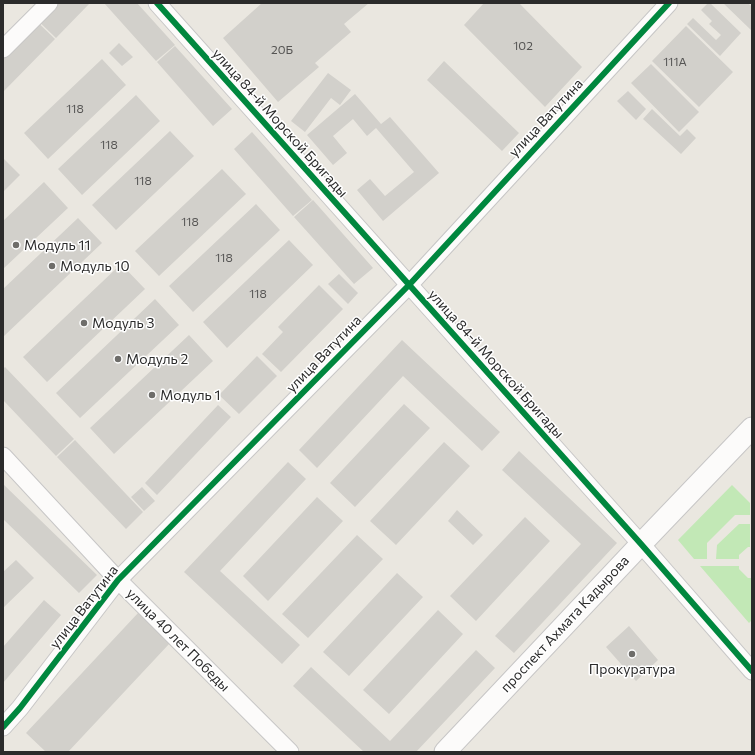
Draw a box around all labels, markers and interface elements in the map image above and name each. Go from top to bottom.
house number: 102 [513,39,533,53]
house number: 20Б [271,43,293,57]
street label: улица 84-й Морской Бригады [209,45,351,201]
house number: 111А [663,55,687,69]
street label: улица Ватутина [505,75,587,161]
house number: 118 [66,102,84,116]
house number: 118 [100,138,118,152]
house number: 118 [134,174,152,188]
house number: 118 [181,215,199,229]
place label: Модуль 11 [24,237,90,253]
marker: Модуль 11 [11,240,21,250]
house number: 118 [215,251,233,265]
place label: Модуль 10 [60,258,130,274]
marker: Модуль 10 [47,261,57,271]
street label: улица 84-й Морской Бригады [425,286,567,442]
house number: 118 [249,287,267,301]
street label: улица Ватутина [283,312,365,396]
place label: Модуль 3 [92,315,154,331]
marker: Модуль 3 [79,318,89,328]
place label: Модуль 2 [126,351,188,367]
marker: Модуль 2 [113,354,123,364]
place label: Модуль 1 [160,387,220,403]
marker: Модуль 1 [147,390,157,400]
street label: проспект Ахмата Кадырова [497,552,633,696]
street label: улица Ватутина [46,562,122,652]
street label: улица 40 лет Победы [123,585,233,695]
marker: Прокуратура [627,649,637,659]
place label: Прокуратура [589,661,675,677]

